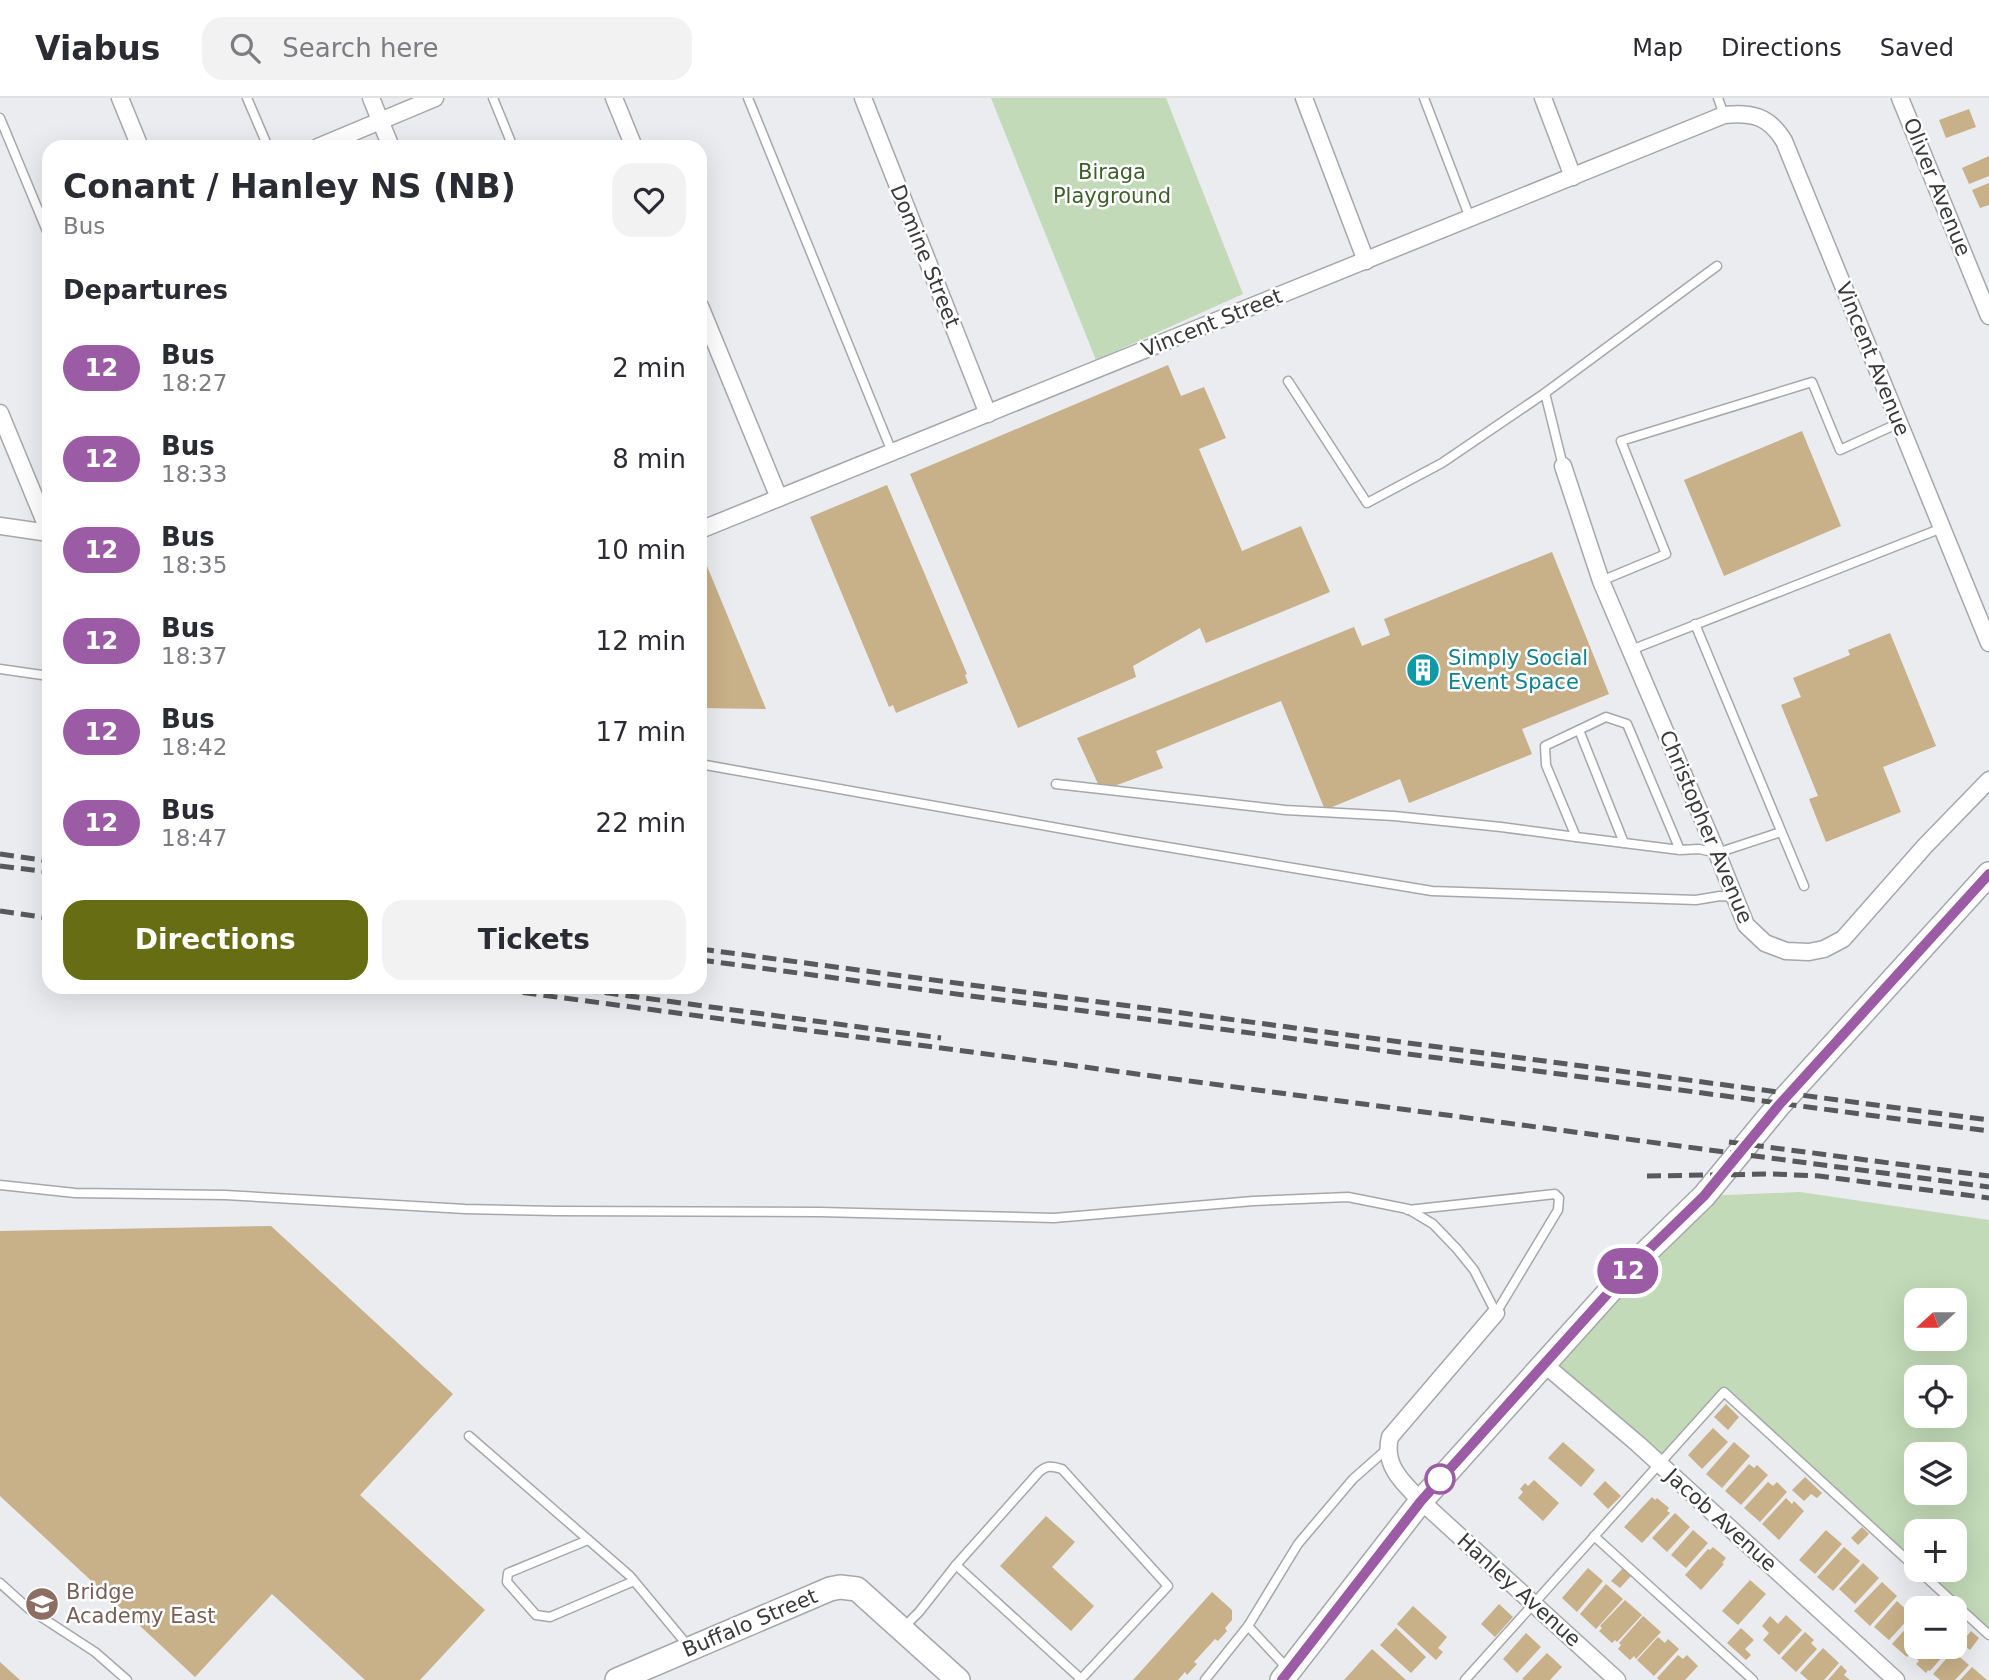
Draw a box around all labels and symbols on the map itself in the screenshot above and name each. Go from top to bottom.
street label: Oliver Avenue [1898,114,1976,260]
park label: Biraga Playground [1053,160,1171,208]
street label: Domine Street [885,181,965,331]
street label: Vincent Avenue [1831,279,1915,439]
street label: Vincent Street [1138,284,1286,362]
place label: Simply Social Event Space [1448,646,1588,694]
building icon: Simply Social Event Space [1404,651,1442,689]
street label: Christopher Avenue [1654,727,1758,927]
line badge: 12 [1596,1248,1660,1294]
north arrow [1904,1288,1967,1351]
street label: Jacob Avenue [1659,1462,1782,1576]
unlabelled marker [1425,1464,1455,1494]
street label: Hanley Avenue [1452,1528,1586,1652]
place label: Bridge Academy East [66,1580,216,1628]
street label: Buffalo Street [679,1584,821,1662]
school or university icon: Bridge Academy East [23,1585,61,1623]

